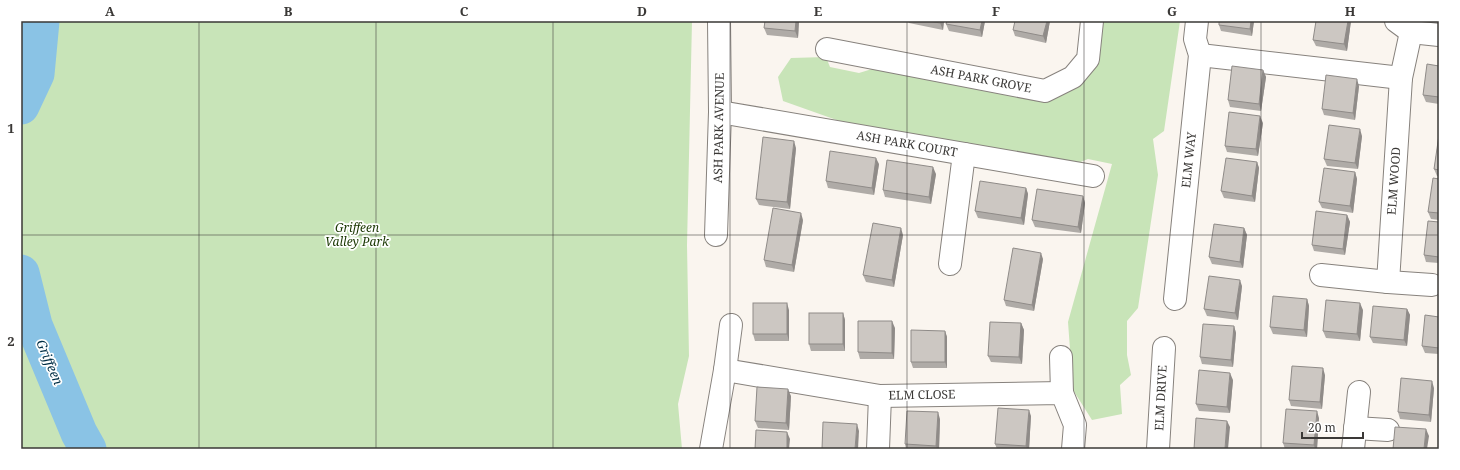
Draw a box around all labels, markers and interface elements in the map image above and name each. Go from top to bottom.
text: A [105,2,115,20]
text: B [284,2,293,20]
text: C [460,2,469,20]
text: D [637,2,647,20]
text: E [814,2,823,20]
text: F [992,2,1000,20]
text: G [1167,2,1177,20]
text: H [1345,2,1356,20]
street label: ASH PARK GROVE [929,60,1033,97]
street label: ASH PARK AVENUE [709,73,728,183]
text: 1 [7,119,15,137]
street label: ASH PARK COURT [855,126,959,161]
street label: ELM WAY [1177,131,1200,189]
street label: ELM WOOD [1383,146,1404,216]
park label: Griffeen Valley Park [325,219,390,250]
text: 2 [7,332,15,350]
water label: Griffeen [32,336,68,388]
street label: ELM DRIVE [1150,365,1171,431]
street label: ELM CLOSE [888,385,956,404]
scale bar [1302,414,1363,440]
text: 20 m [1308,419,1336,436]

